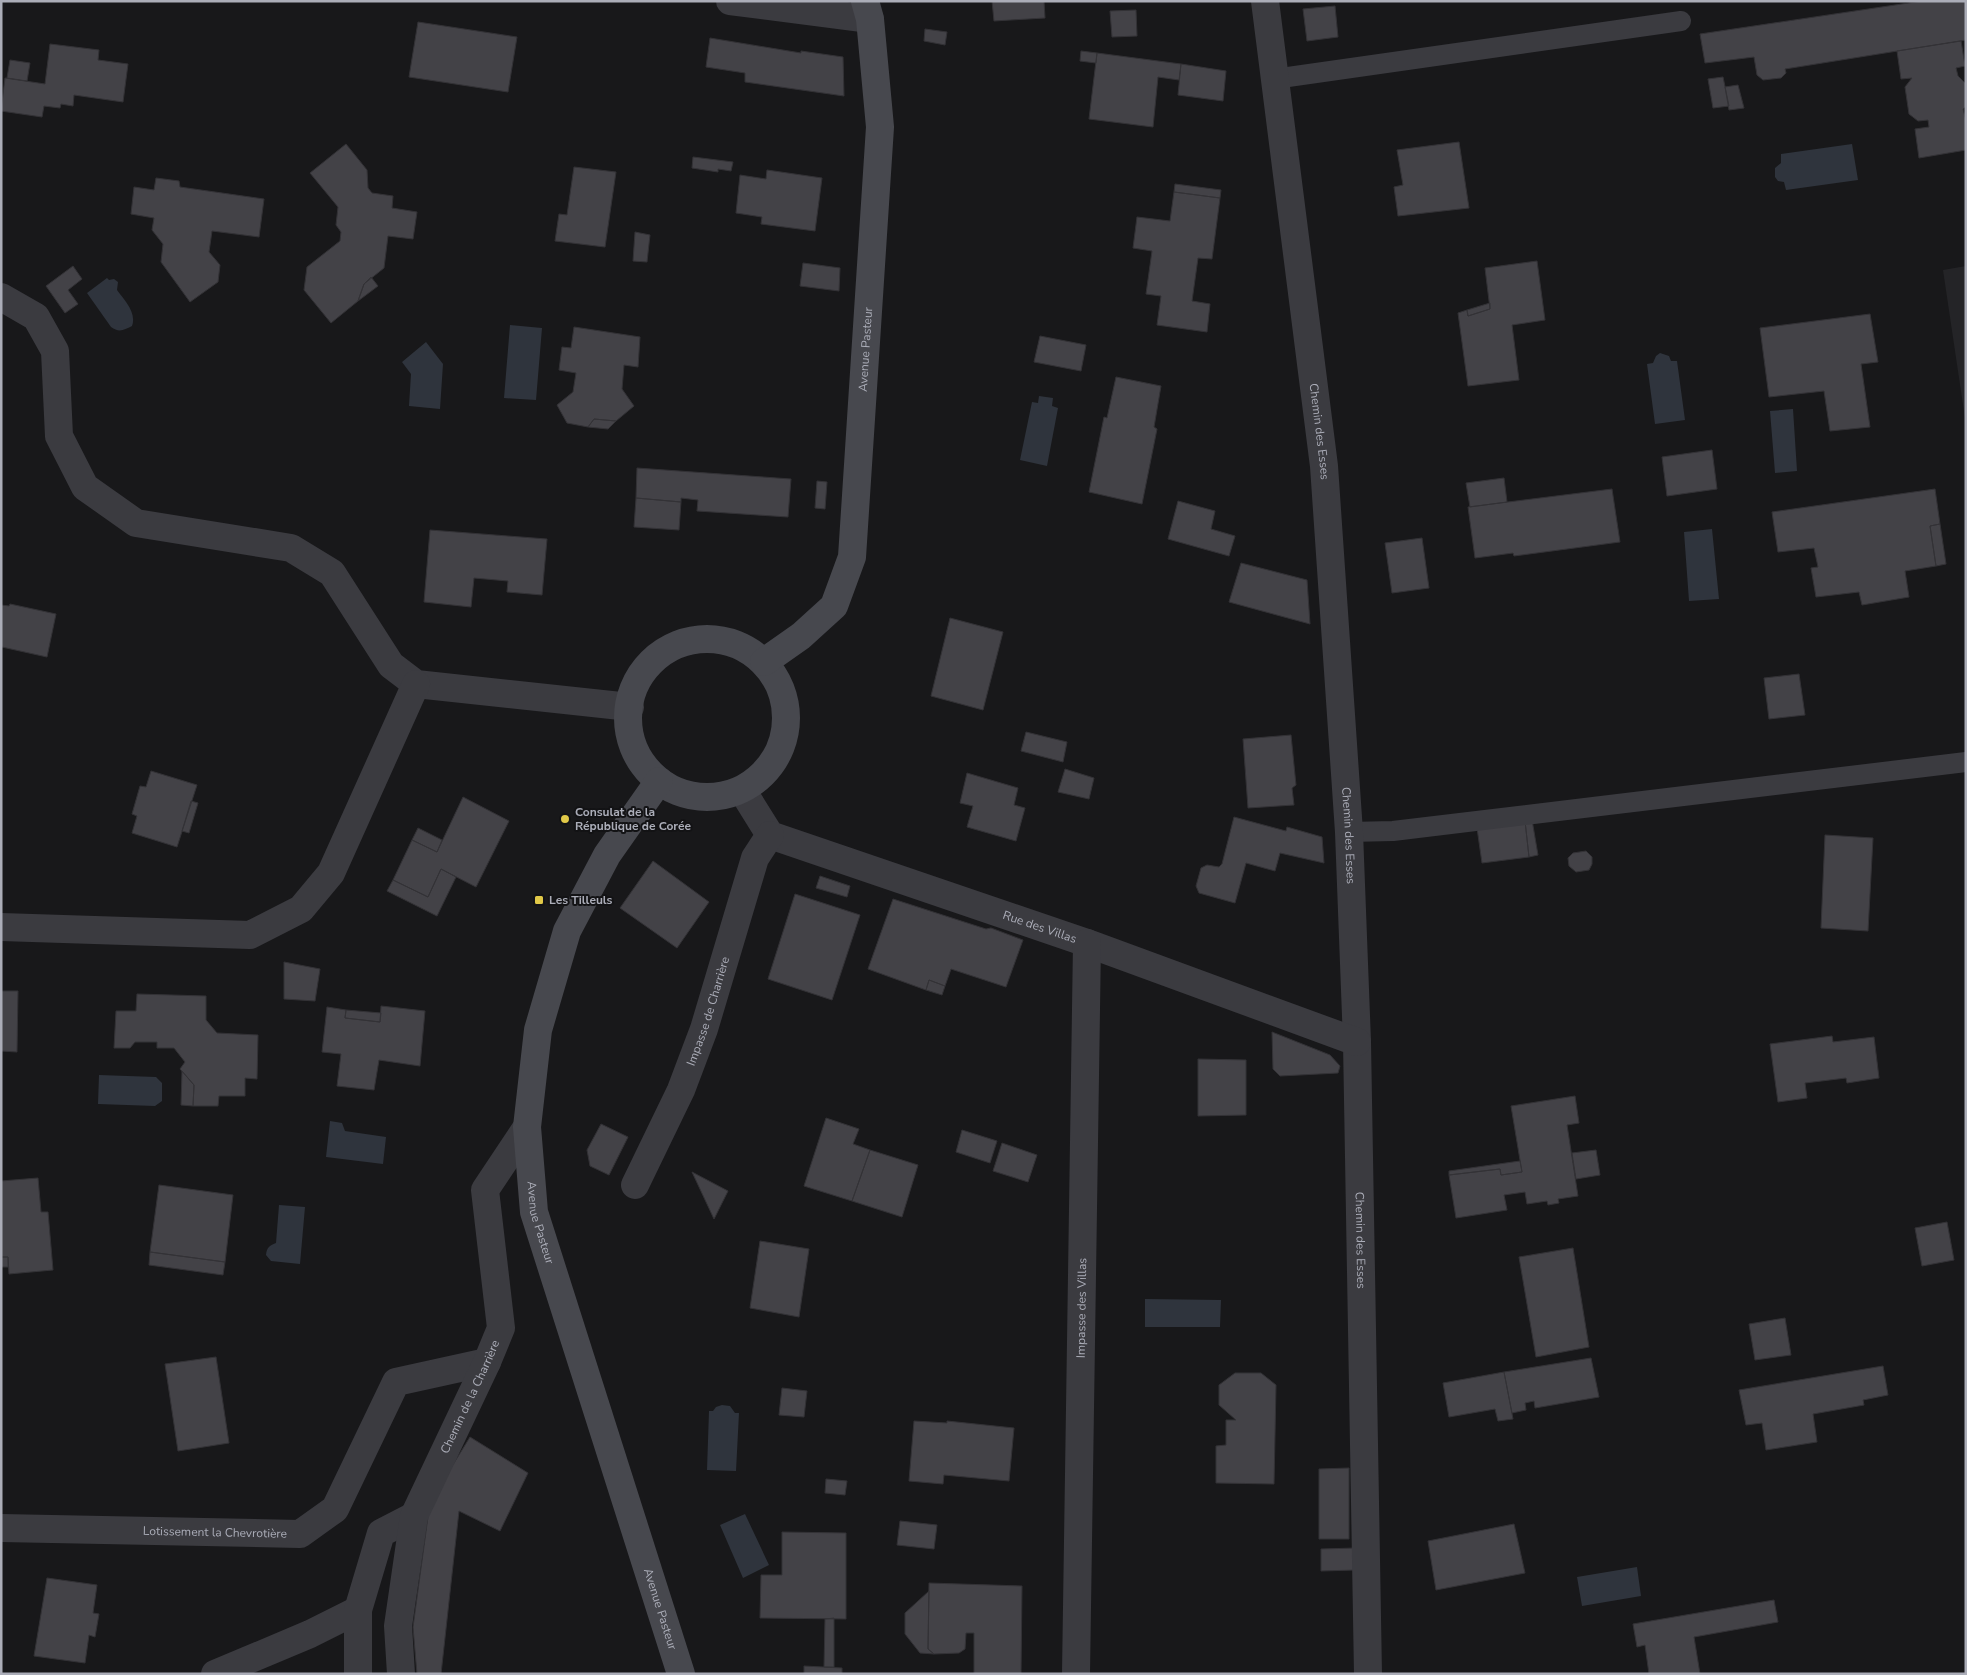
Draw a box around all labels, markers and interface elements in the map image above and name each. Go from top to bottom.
street label: Avenue Pasteur [855,306,876,392]
street label: Chemin des Esses [1306,382,1333,481]
street label: Chemin des Esses [1338,786,1359,885]
place label: Consulat de la République de Corée [575,804,691,834]
marker: Consulat de la République de Corée [559,813,571,825]
place label: Les Tilleuls [549,892,613,908]
marker: Les Tilleuls [533,894,545,906]
street label: Rue des Villas [1001,907,1079,947]
street label: Impasse de Charrière [683,955,733,1068]
street label: Avenue Pasteur [523,1181,558,1267]
street label: Chemin des Esses [1352,1192,1369,1289]
street label: Impasse des Villas [1073,1258,1090,1358]
street label: Chemin de la Charrière [437,1338,503,1456]
street label: Lotissement la Chevrotière [143,1523,287,1542]
street label: Avenue Pasteur [640,1566,681,1653]

